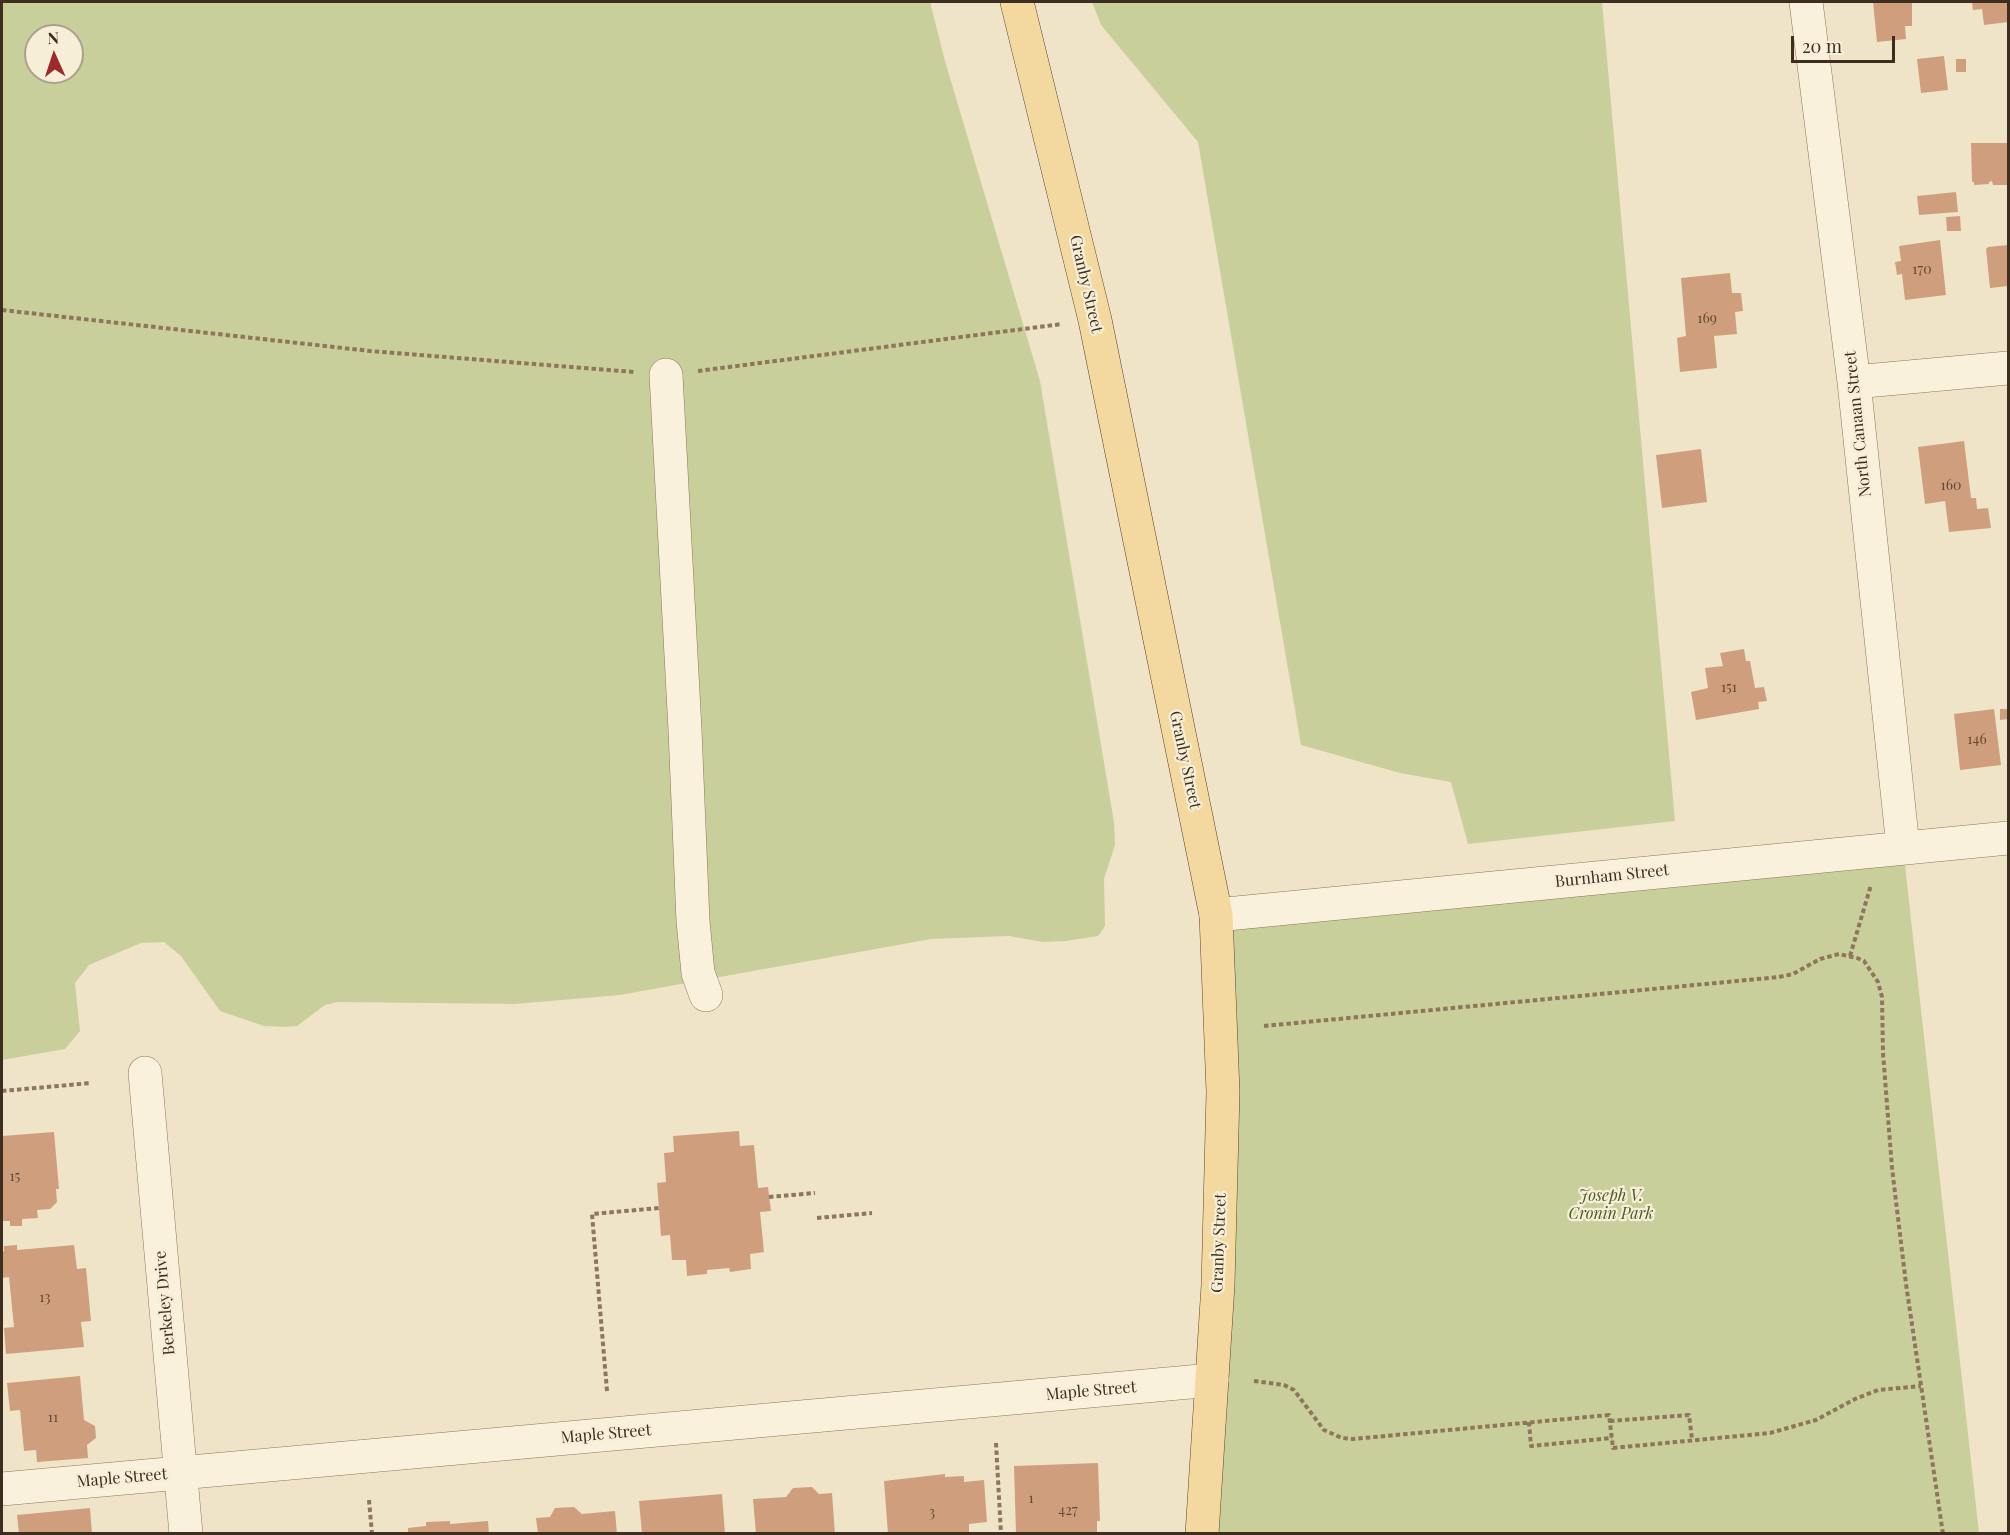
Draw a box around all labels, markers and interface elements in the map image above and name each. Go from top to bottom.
north arrow [24,24,84,84]
scale bar [1794,24,1898,62]
text: N [47,27,59,48]
text: 20 m [1802,34,1842,58]
street label: Granby Street [1065,233,1107,335]
house number: 170 [1912,262,1932,278]
house number: 169 [1697,311,1717,327]
street label: North Canaan Street [1841,350,1875,498]
house number: 160 [1941,478,1961,494]
house number: 151 [1721,680,1737,696]
street label: Granby Street [1165,709,1205,811]
house number: 146 [1967,732,1987,748]
street label: Burnham Street [1554,860,1670,892]
house number: 15 [10,1169,20,1185]
park label: Joseph V. Cronin Park [1568,1186,1654,1224]
street label: Granby Street [1208,1193,1230,1293]
street label: Berkeley Drive [151,1250,179,1356]
house number: 13 [39,1290,51,1306]
street label: Maple Street [1045,1377,1137,1405]
house number: 11 [48,1410,58,1426]
street label: Maple Street [560,1420,652,1448]
street label: Maple Street [76,1464,168,1492]
house number: 1 [1028,1491,1034,1507]
house number: 427 [1058,1503,1078,1519]
house number: 3 [929,1505,935,1521]

